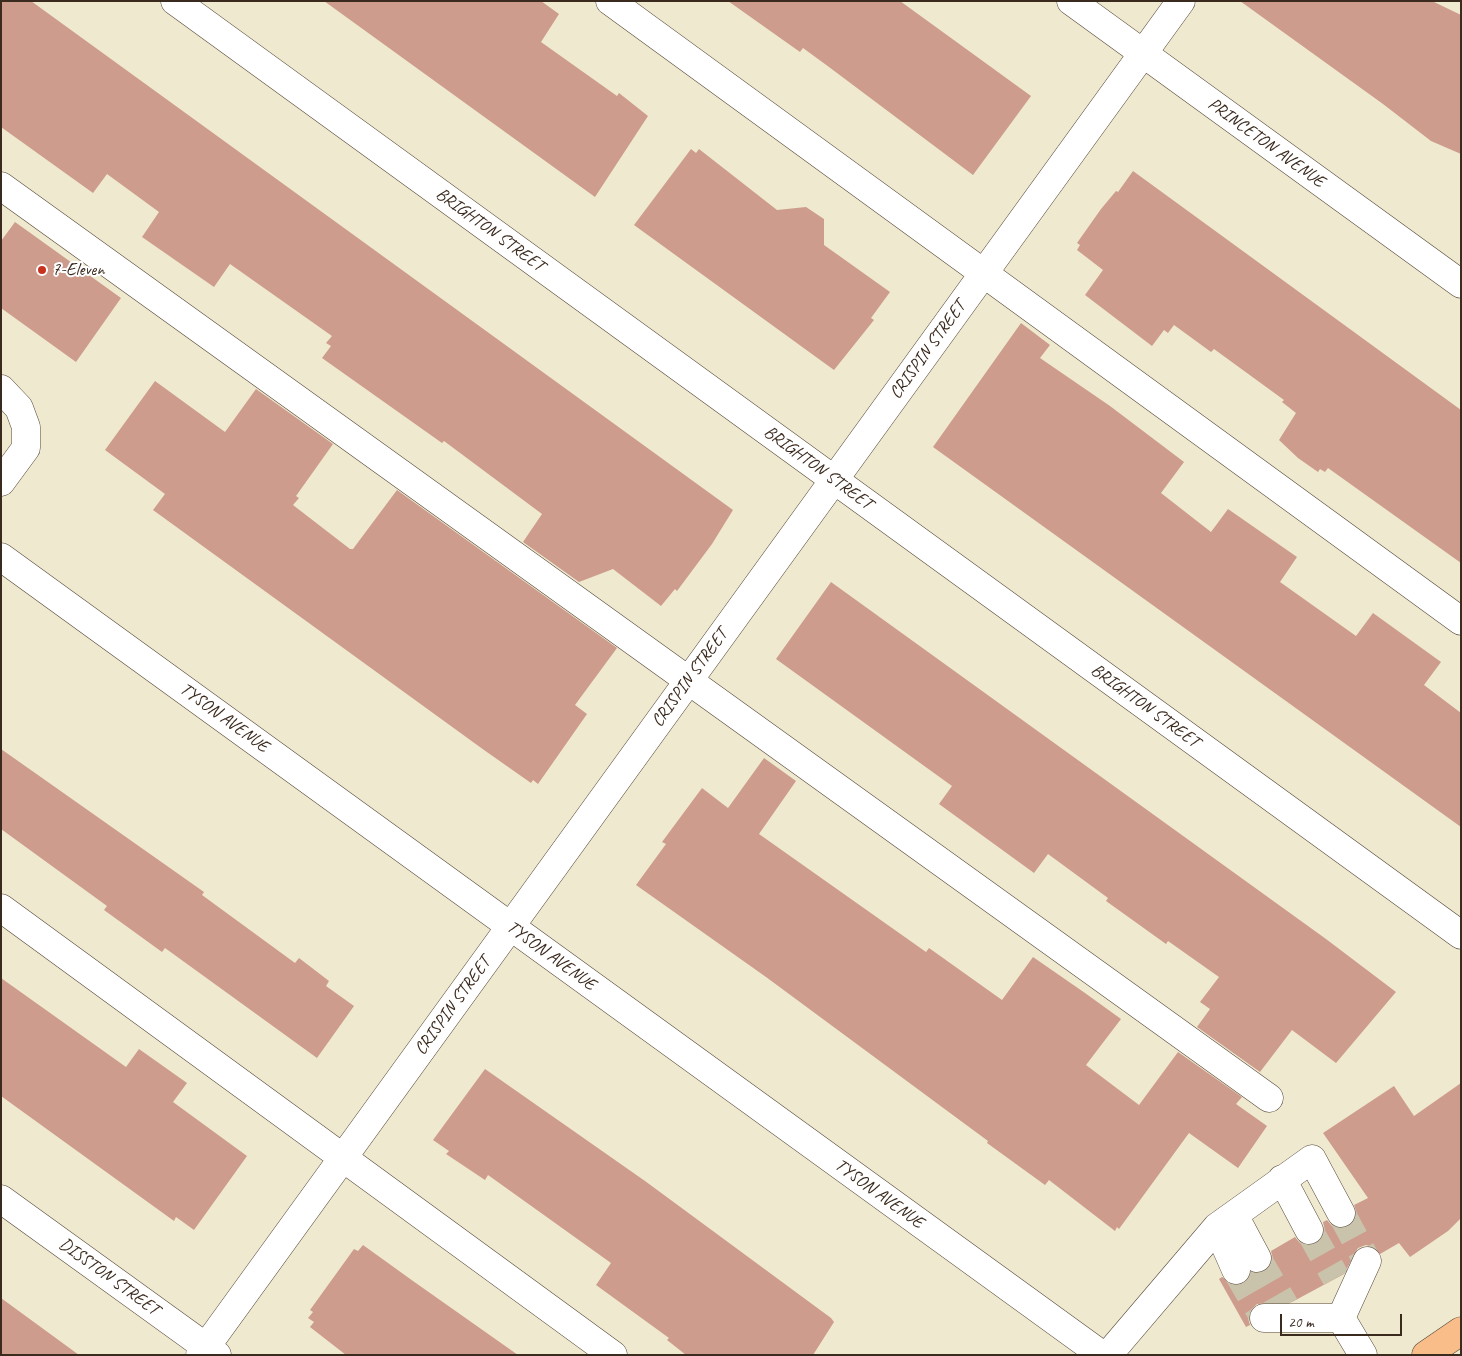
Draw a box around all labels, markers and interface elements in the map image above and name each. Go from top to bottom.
street label: PRINCETON AVENUE [1203,93,1329,193]
street label: BRIGHTON STREET [431,183,549,277]
place label: 7-Eleven [52,259,104,281]
marker: 7-Eleven [36,264,48,276]
street label: CRISPIN STREET [885,297,971,403]
street label: BRIGHTON STREET [759,421,877,515]
street label: CRISPIN STREET [647,625,733,731]
street label: BRIGHTON STREET [1086,659,1204,753]
street label: TYSON AVENUE [175,679,273,757]
street label: TYSON AVENUE [502,917,600,995]
street label: CRISPIN STREET [410,953,496,1059]
street label: TYSON AVENUE [830,1155,928,1233]
street label: DISSTON STREET [55,1233,163,1321]
scale bar [1282,1304,1404,1336]
text: 20 m [1288,1313,1314,1332]

